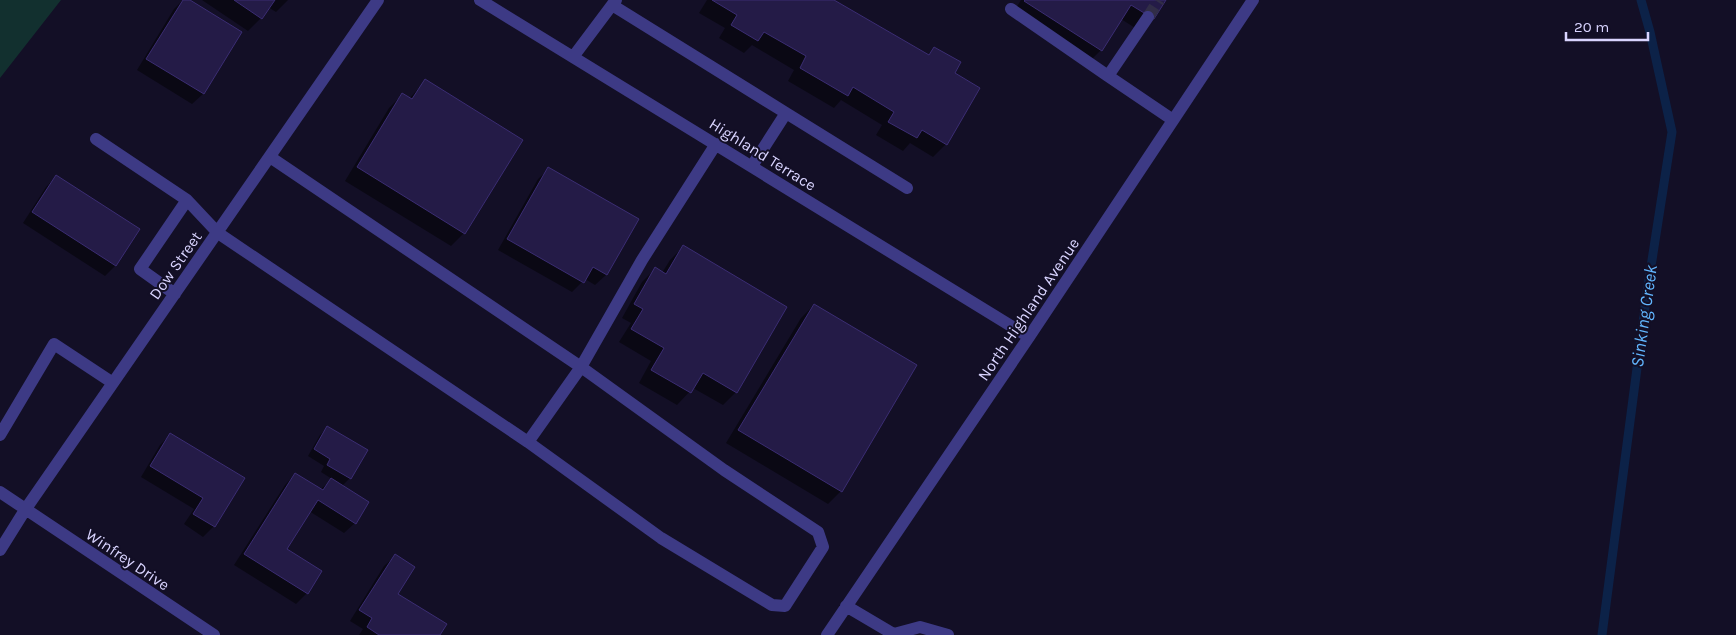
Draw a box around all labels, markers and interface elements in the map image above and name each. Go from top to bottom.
scale bar [1566,10,1648,42]
text: 20 m [1574,18,1609,36]
street label: Highland Terrace [706,114,820,195]
street label: Dow Street [145,228,206,303]
street label: North Highland Avenue [974,234,1083,384]
water label: Sinking Creek [1626,263,1662,369]
street label: Winfrey Drive [82,524,173,594]

